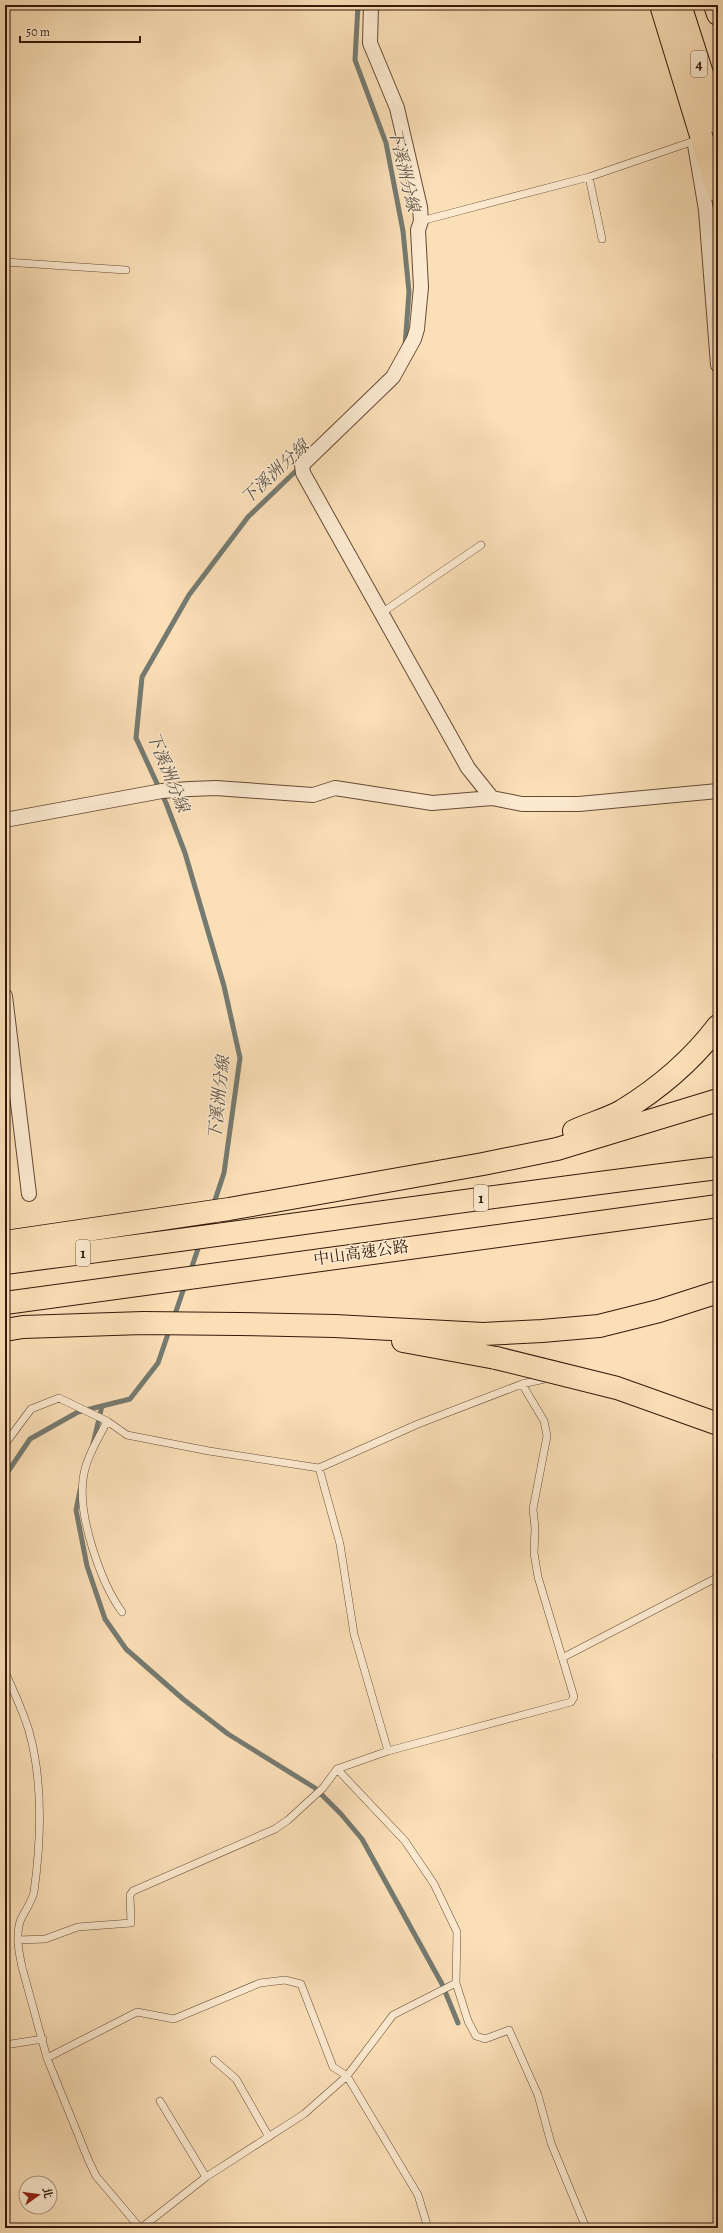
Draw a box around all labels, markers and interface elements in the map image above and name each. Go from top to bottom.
scale bar [20,18,140,44]
text: 50 m [26,24,50,40]
road number: 4 [691,51,707,77]
water label: 下溪洲分線 [383,126,425,216]
water label: 下溪洲分線 [236,433,315,509]
water label: 下溪洲分線 [141,728,195,818]
water label: 下溪洲分線 [203,1053,235,1141]
road number: 1 [474,1185,488,1211]
street label: 中山高速公路 [312,1235,410,1271]
road number: 1 [76,1240,90,1266]
north arrow [18,2175,58,2215]
text: 北 [39,2186,56,2200]

